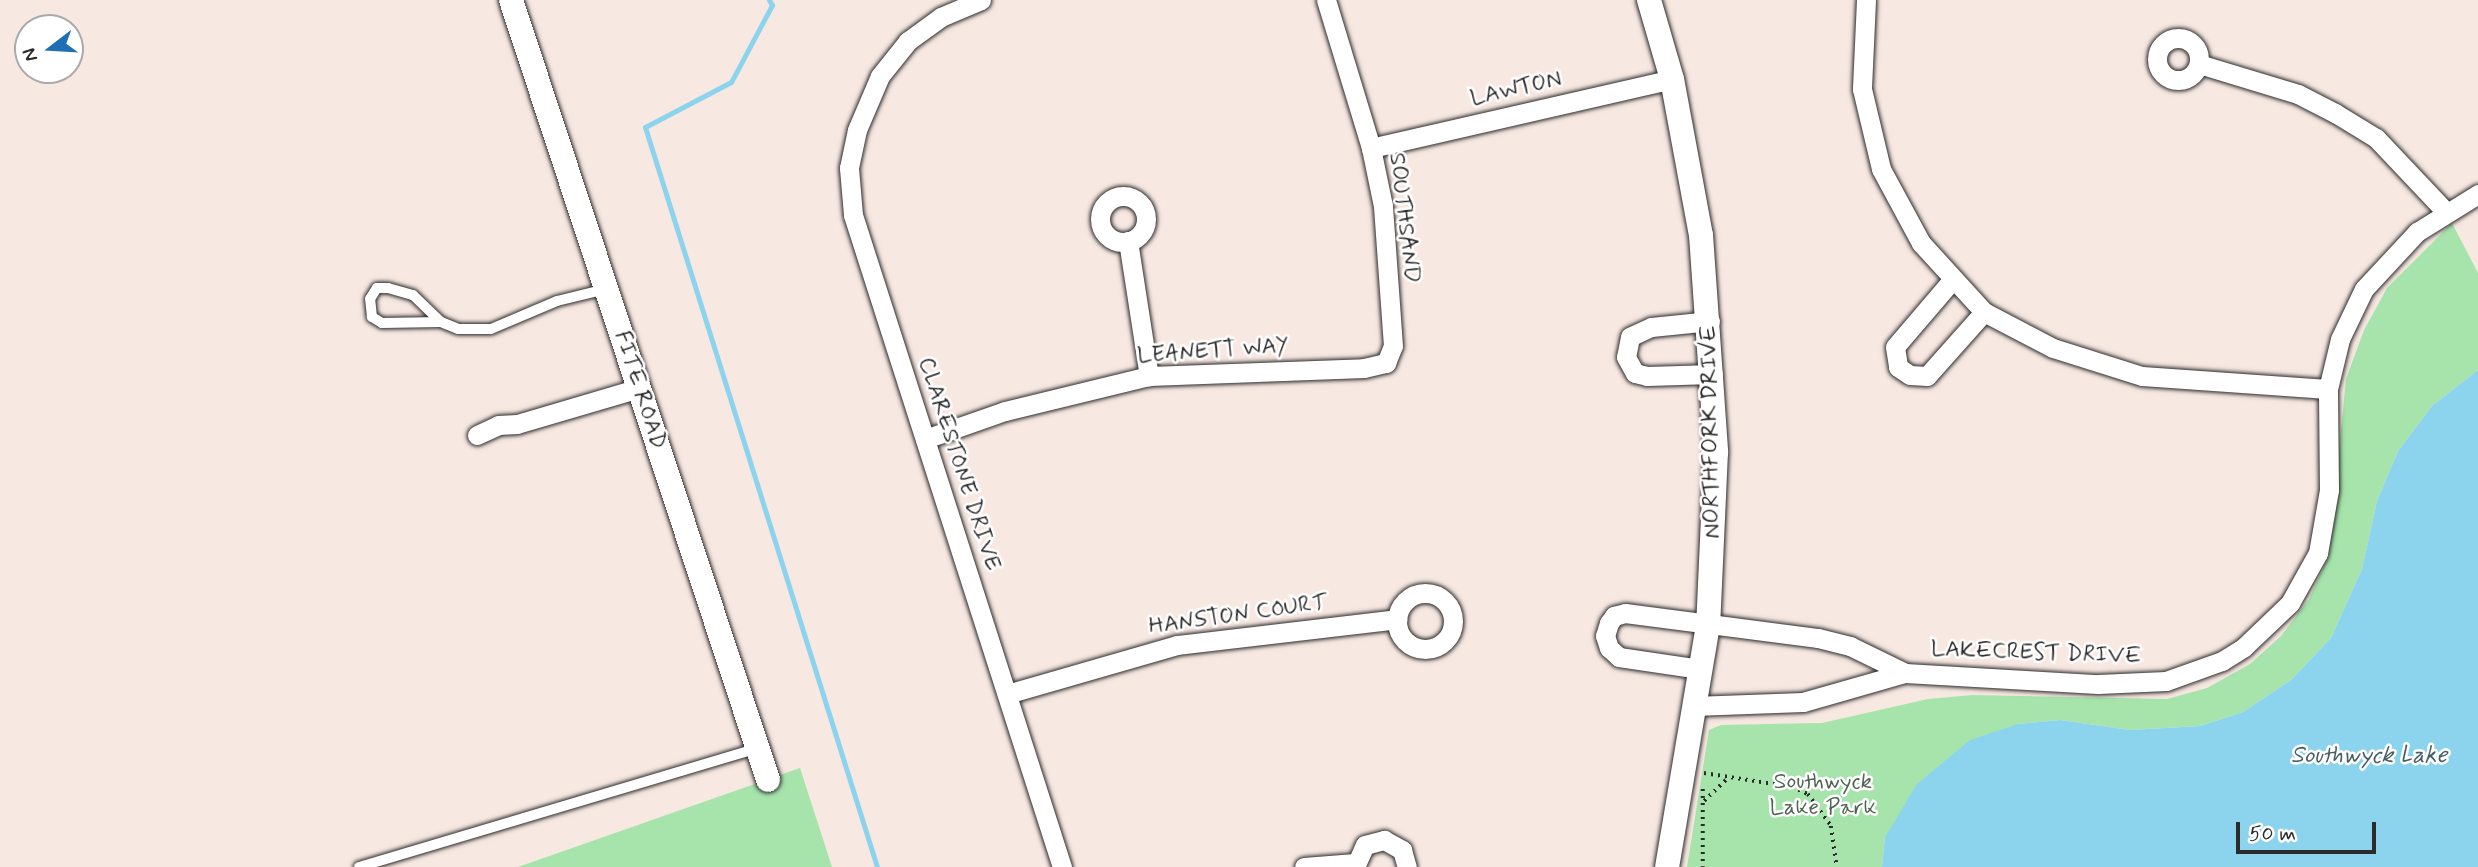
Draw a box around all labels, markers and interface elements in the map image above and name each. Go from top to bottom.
north arrow [14,14,84,84]
text: N [17,45,44,64]
street label: LAWTON [1468,65,1564,113]
street label: SOUTHSAND [1382,151,1426,285]
street label: NORTHFORK DRIVE [1695,325,1727,539]
street label: FITE ROAD [608,328,672,452]
street label: LEANETT WAY [1136,332,1290,370]
street label: CLARESTONE DRIVE [911,353,1007,575]
street label: HANSTON COURT [1146,589,1330,641]
street label: LAKECREST DRIVE [1930,636,2142,670]
water label: Southwyck Lake [2289,742,2449,770]
park label: Southwyck Lake Park [1772,768,1874,822]
scale bar [2240,808,2380,852]
text: 50 m [2249,820,2296,848]

